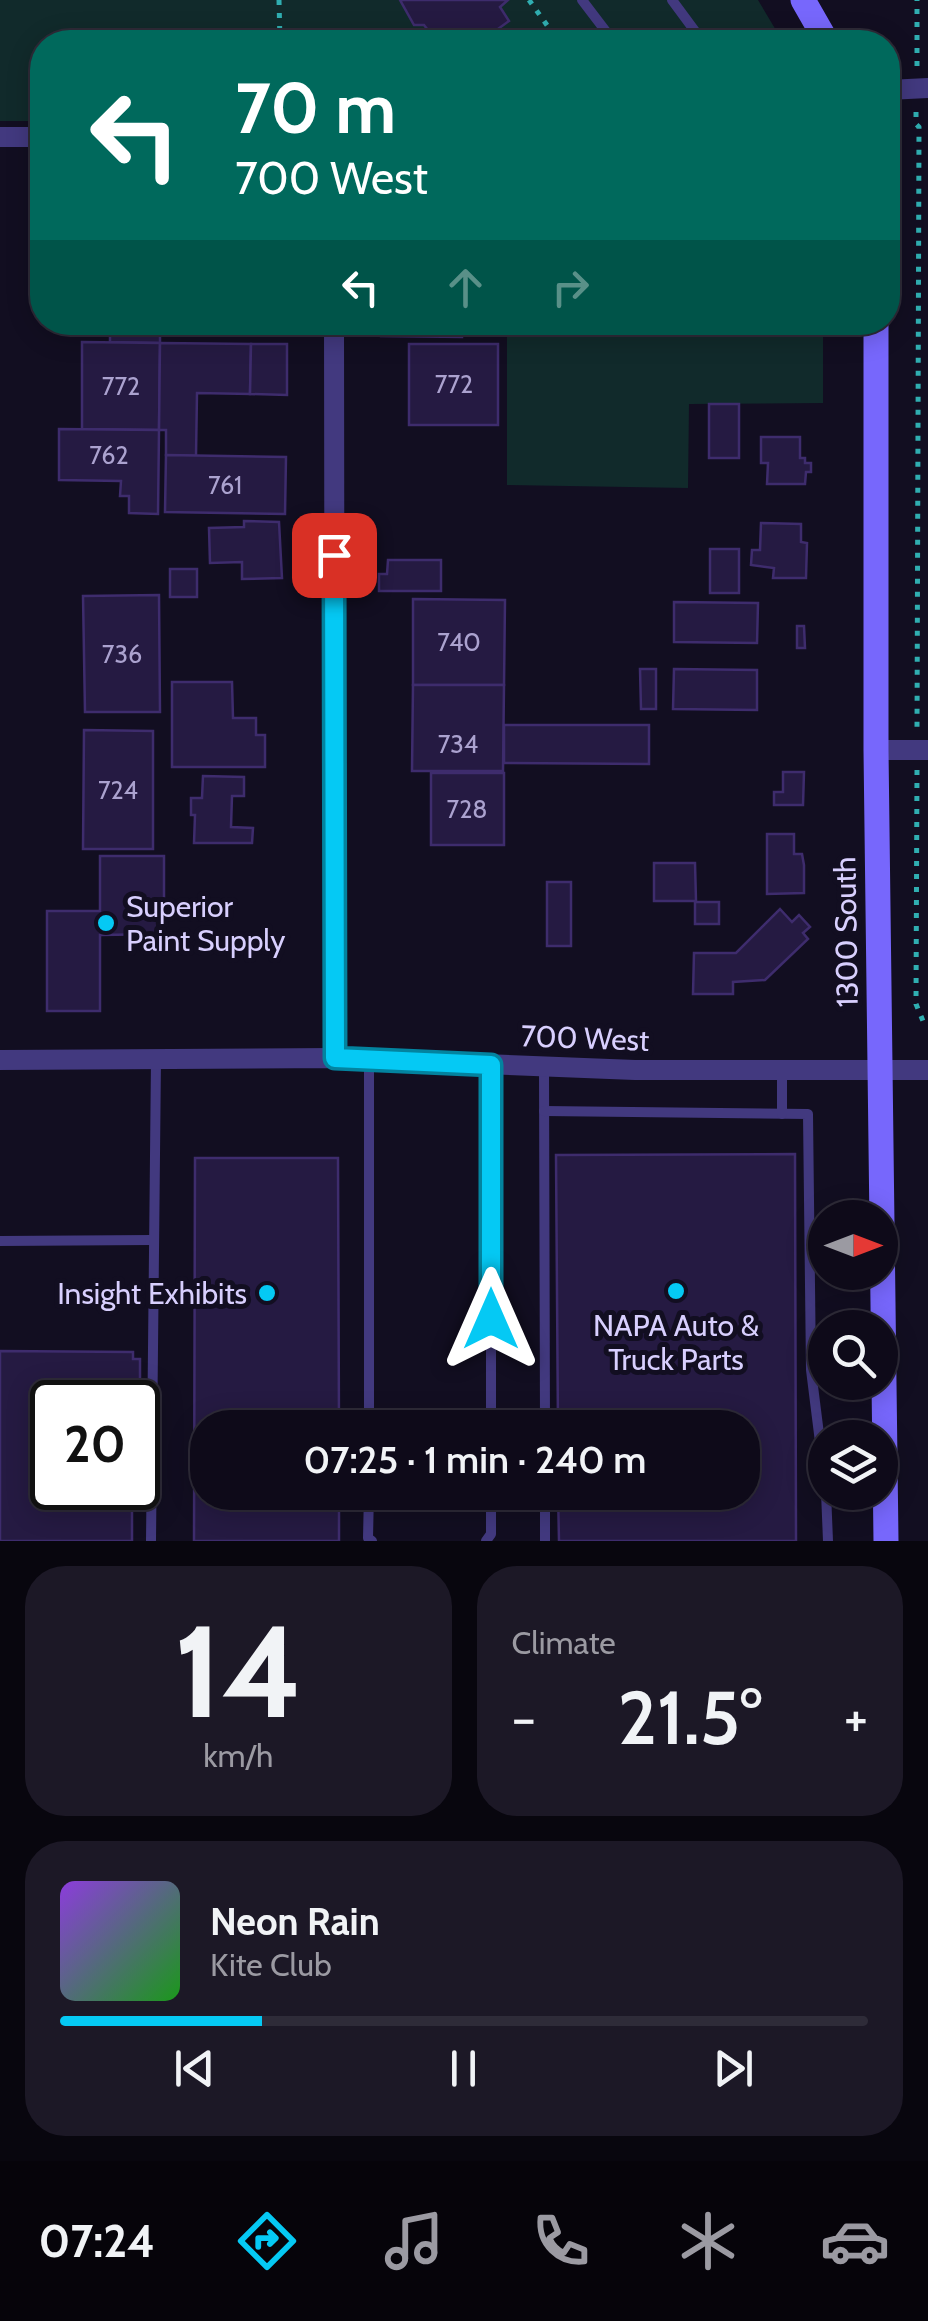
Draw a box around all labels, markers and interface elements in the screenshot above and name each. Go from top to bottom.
text: 70 m [235,65,396,151]
icon: left [70,70,200,200]
text: 700 West [235,151,428,205]
icon: left [333,260,388,315]
icon: ahead [438,260,493,315]
icon: right [543,260,598,315]
house number: 772 [435,369,473,399]
house number: 772 [102,371,140,401]
house number: 762 [89,440,129,470]
house number: 761 [208,470,242,500]
pin [292,513,377,598]
icon: arrive [307,528,362,583]
house number: 740 [437,627,481,657]
house number: 736 [102,639,142,669]
house number: 734 [438,729,478,759]
house number: 724 [98,775,138,805]
house number: 728 [447,794,487,824]
street label: 1300 South [826,856,866,1008]
place label: Superior Paint Supply [126,888,285,959]
marker: Superior Paint Supply [95,912,117,934]
street label: 700 West [520,1017,650,1059]
north arrow [808,1200,898,1290]
map controls [808,1200,898,1510]
position arrow [439,1267,543,1371]
place label: Insight Exhibits [57,1275,247,1312]
marker: NAPA Auto & Truck Parts [665,1280,687,1302]
marker: Insight Exhibits [256,1282,278,1304]
place label: NAPA Auto & Truck Parts [593,1307,759,1378]
button: search [808,1310,898,1400]
speed limit sign: 20 [30,1380,160,1510]
button: layers [808,1420,898,1510]
text: 07:25 · 1 min · 240 m [304,1436,646,1483]
text: 14 [174,1592,303,1750]
text: Climate [512,1623,616,1662]
text: 21.5° [618,1672,762,1763]
text: − [512,1684,536,1751]
text: + [844,1684,868,1751]
text: km/h [203,1736,273,1775]
text: Neon Rain [210,1898,380,1945]
text: Kite Club [210,1945,332,1984]
icon: previous [167,2041,222,2096]
icon: pause [436,2041,491,2096]
icon: next [706,2041,761,2096]
icon: directions [232,2206,302,2276]
icon: music [379,2206,449,2276]
icon: phone [526,2206,596,2276]
icon: climate [673,2206,743,2276]
icon: car [820,2206,890,2276]
text: 07:24 [38,2214,155,2268]

